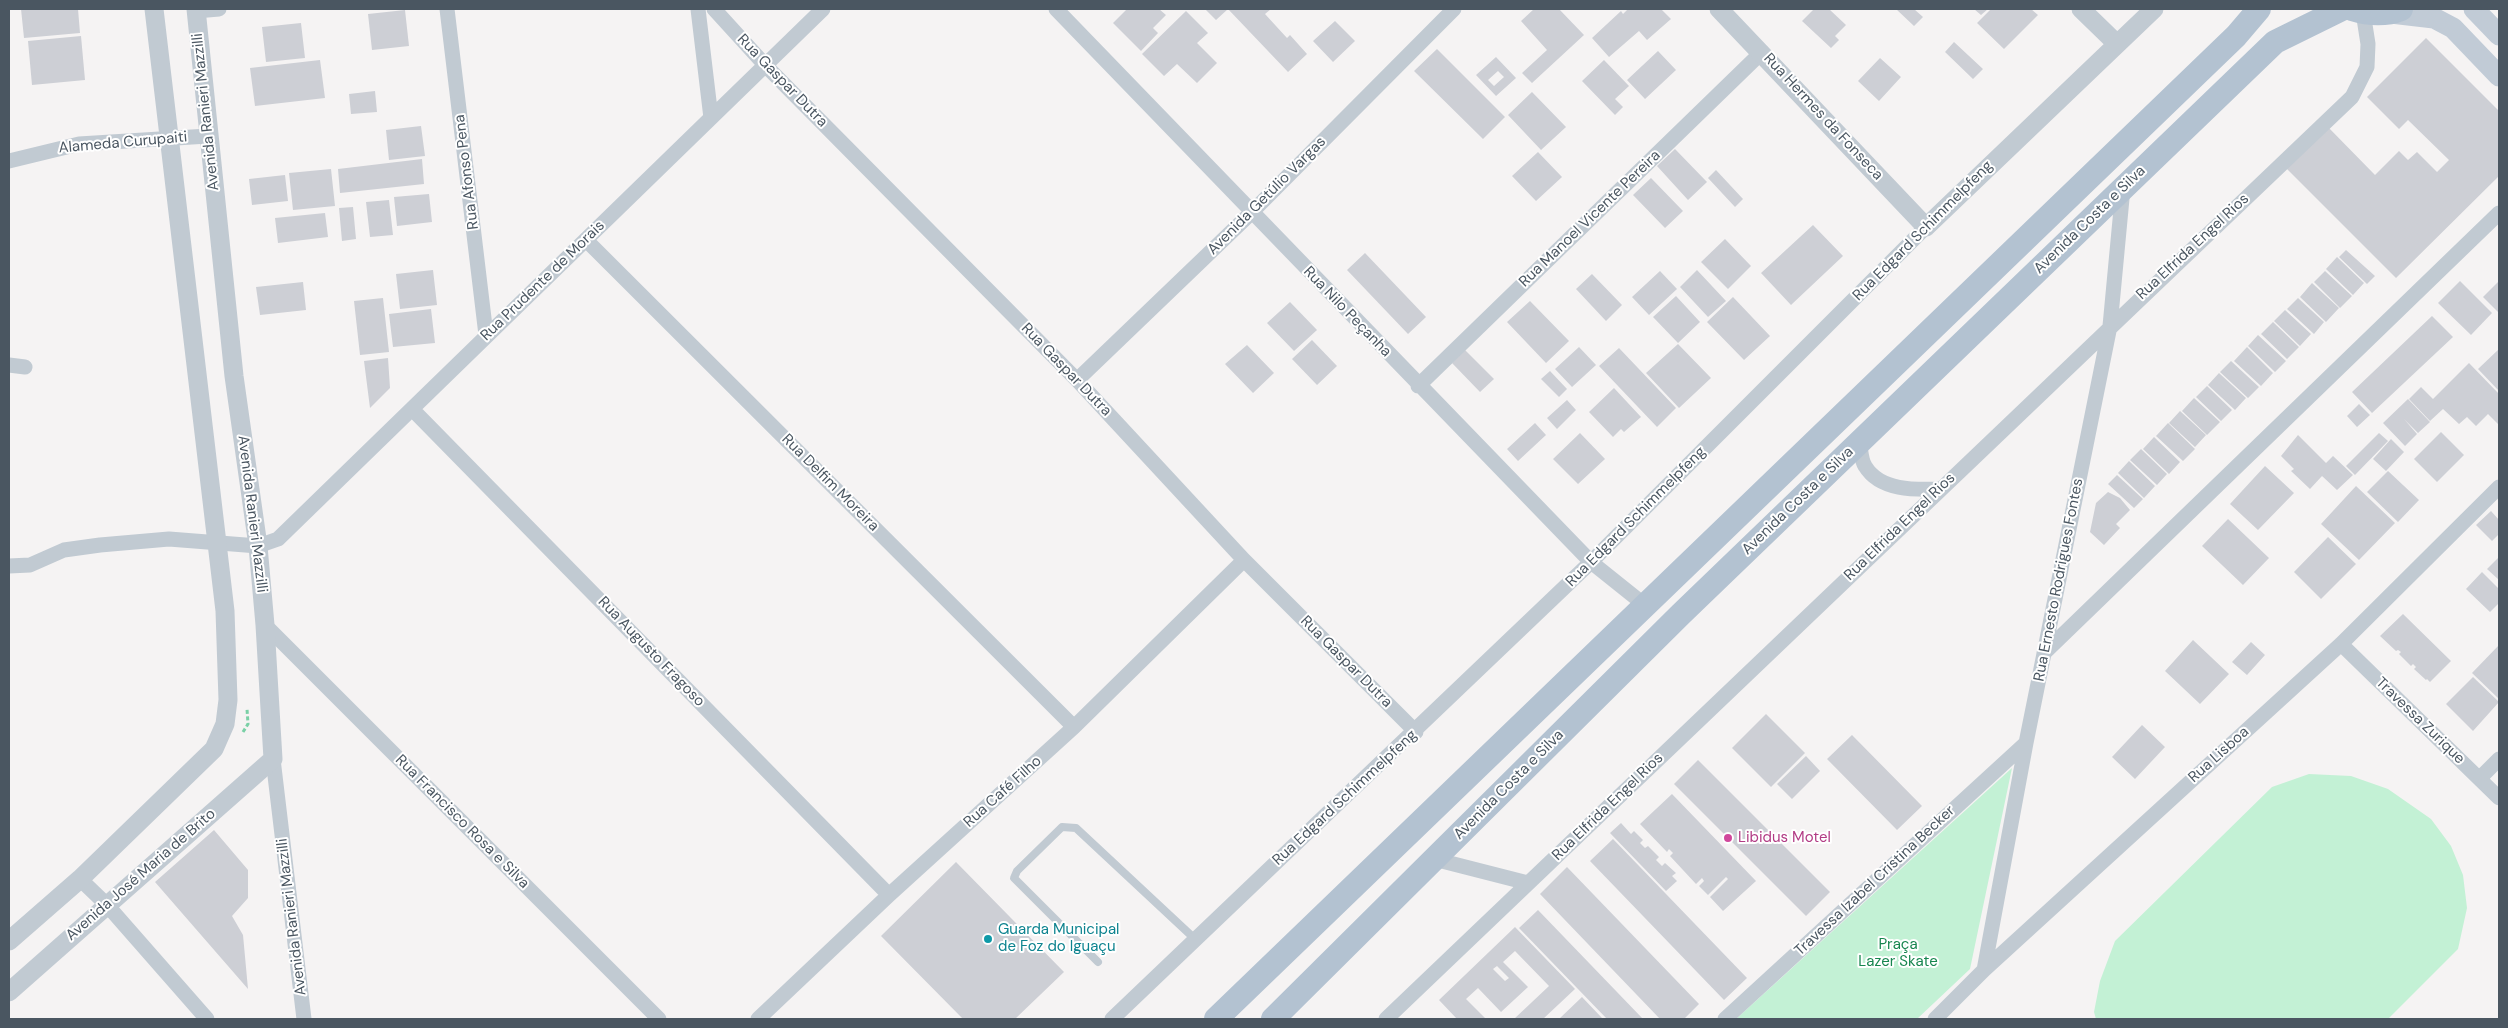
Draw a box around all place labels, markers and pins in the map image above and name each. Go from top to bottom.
place label: Libidus Motel [1738,829,1831,847]
marker: Libidus Motel [1722,832,1734,844]
place label: Guarda Municipal de Foz do Iguaçu [998,921,1119,956]
marker: Guarda Municipal de Foz do Iguaçu [982,933,994,945]

